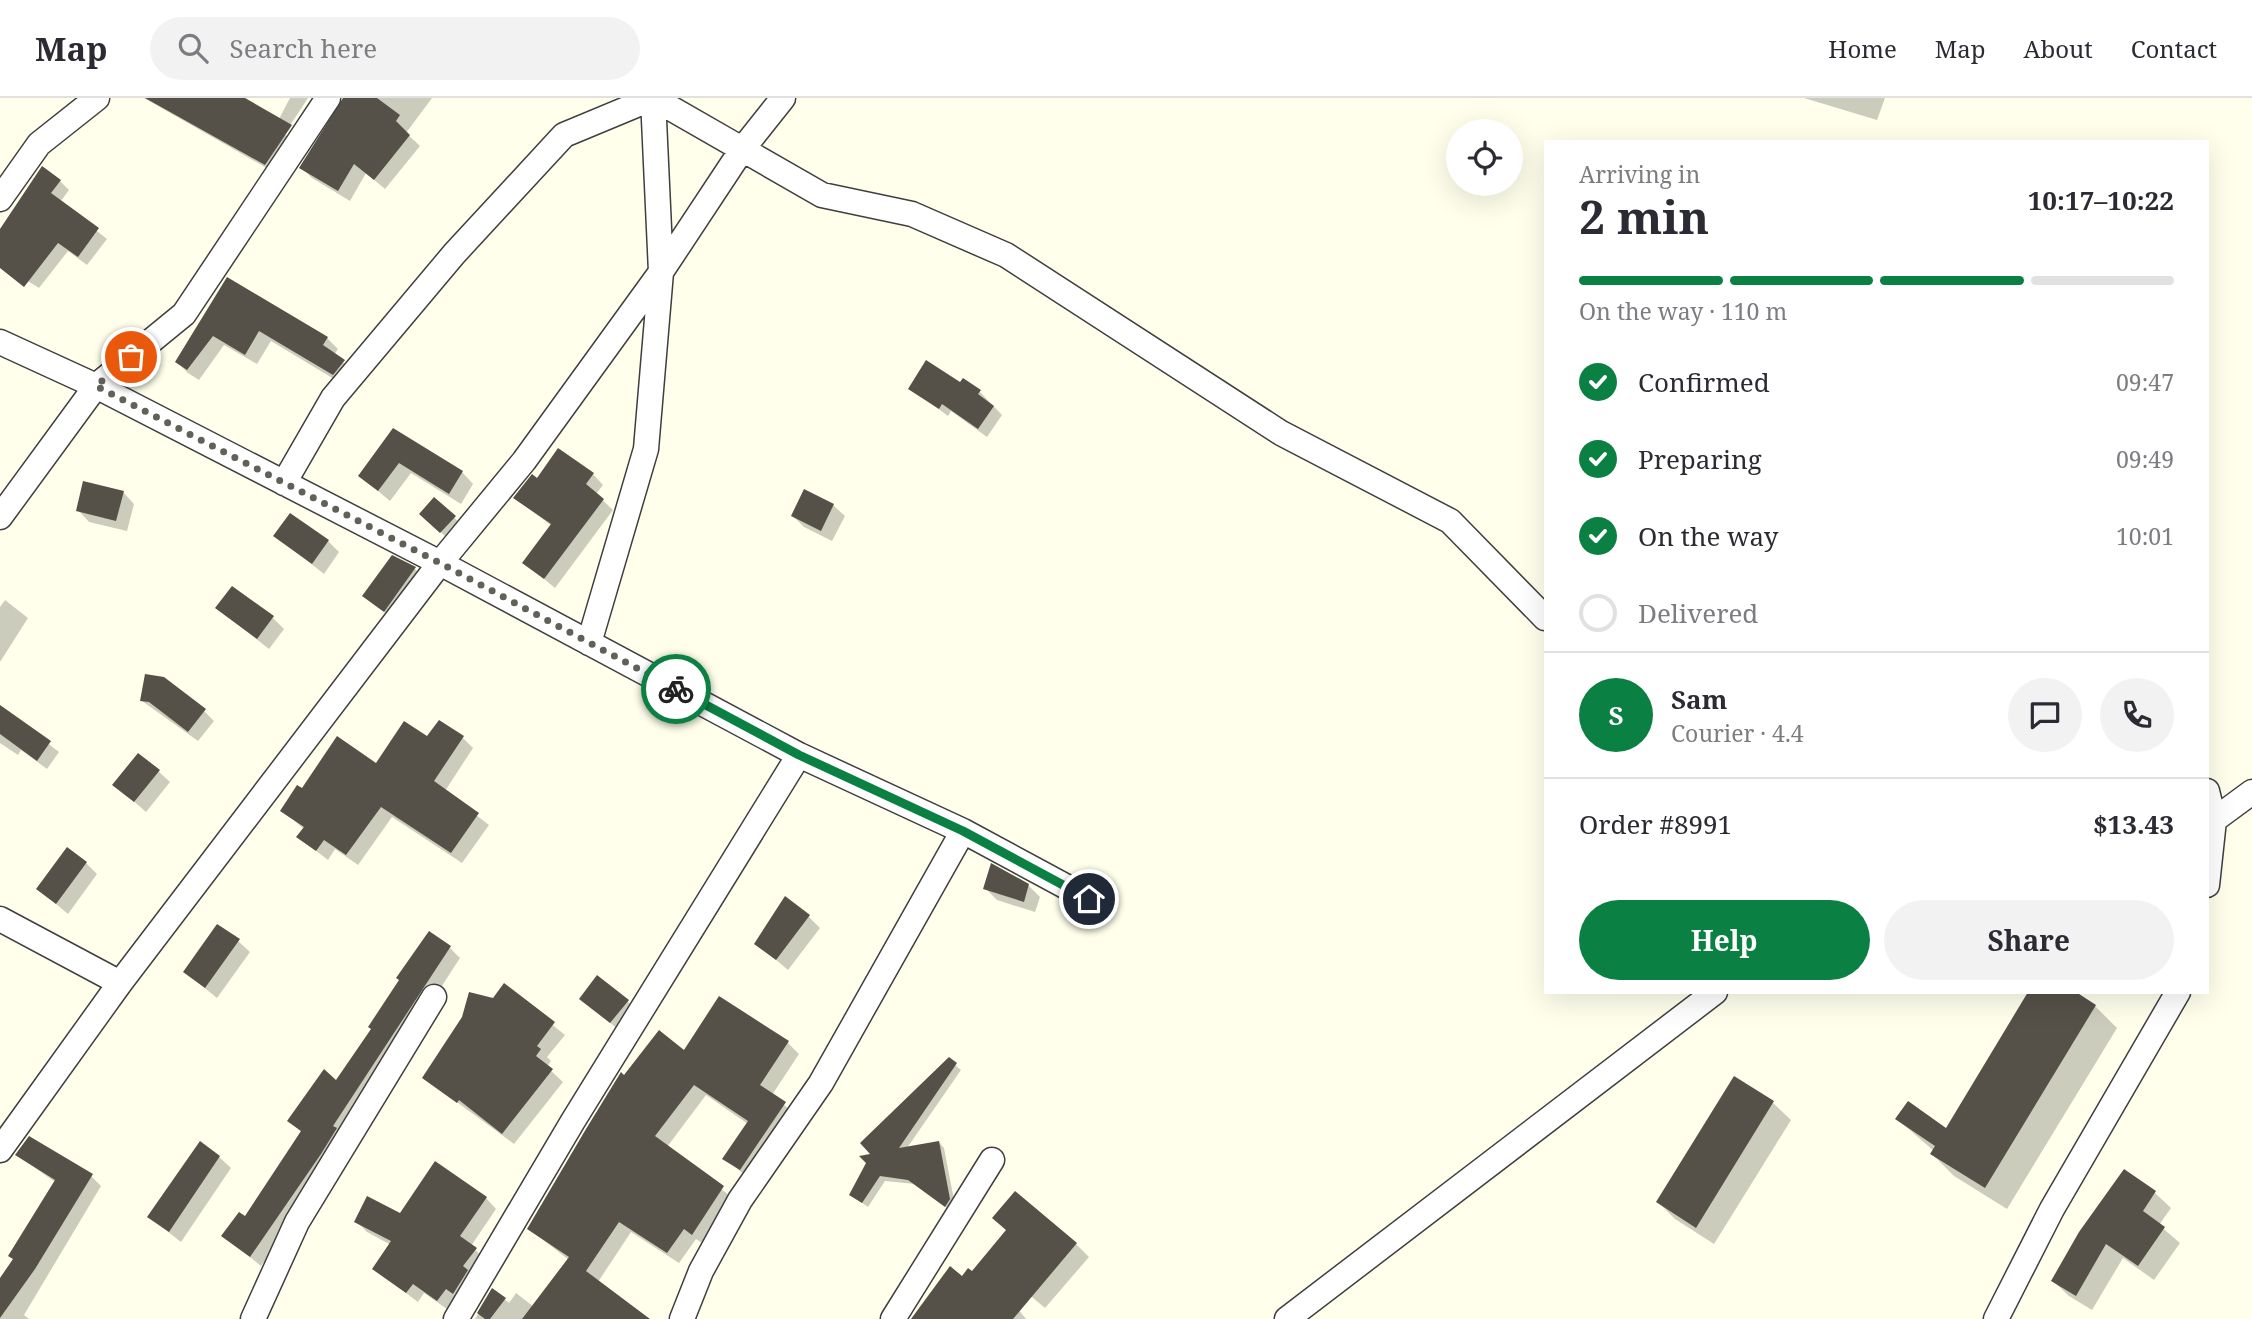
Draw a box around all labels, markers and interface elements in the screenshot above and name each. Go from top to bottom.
search box [150,17,640,80]
text: Map [35,26,108,71]
icon: search [174,29,212,67]
text: Search here [230,30,377,66]
text: Home [1828,32,1897,65]
text: Map [1935,32,1986,65]
text: About [2024,32,2093,65]
text: Contact [2131,32,2217,65]
map controls [1446,119,1523,196]
button: locate [1446,119,1523,196]
text: Arriving in [1579,158,1700,190]
text: 10:17–10:22 [2028,182,2174,218]
text: 2 min [1579,185,1709,247]
text: On the way · 110 m [1579,295,1787,327]
pin [101,327,161,387]
icon: bag [112,338,150,376]
icon: check [1579,363,1617,401]
text: Confirmed [1638,364,1770,400]
text: 09:47 [2116,366,2174,398]
icon: check [1579,440,1617,478]
text: Preparing [1638,441,1762,477]
text: 09:49 [2116,443,2174,475]
icon: check [1579,517,1617,555]
text: On the way [1638,518,1778,554]
text: 10:01 [2116,520,2174,552]
text: Delivered [1638,595,1758,631]
courier [641,654,711,724]
icon: bike [657,670,695,708]
button: chat [2008,678,2082,752]
button: phone [2100,678,2174,752]
text: Sam [1671,681,1727,717]
text: S [1608,697,1624,733]
text: Courier · 4.4 [1671,717,1804,749]
text: Order #8991 [1579,806,1732,842]
text: $13.43 [2093,806,2174,842]
pin [1059,869,1119,929]
icon: home [1070,880,1108,918]
button: Help [1579,900,1870,980]
button: Share [1884,900,2174,980]

